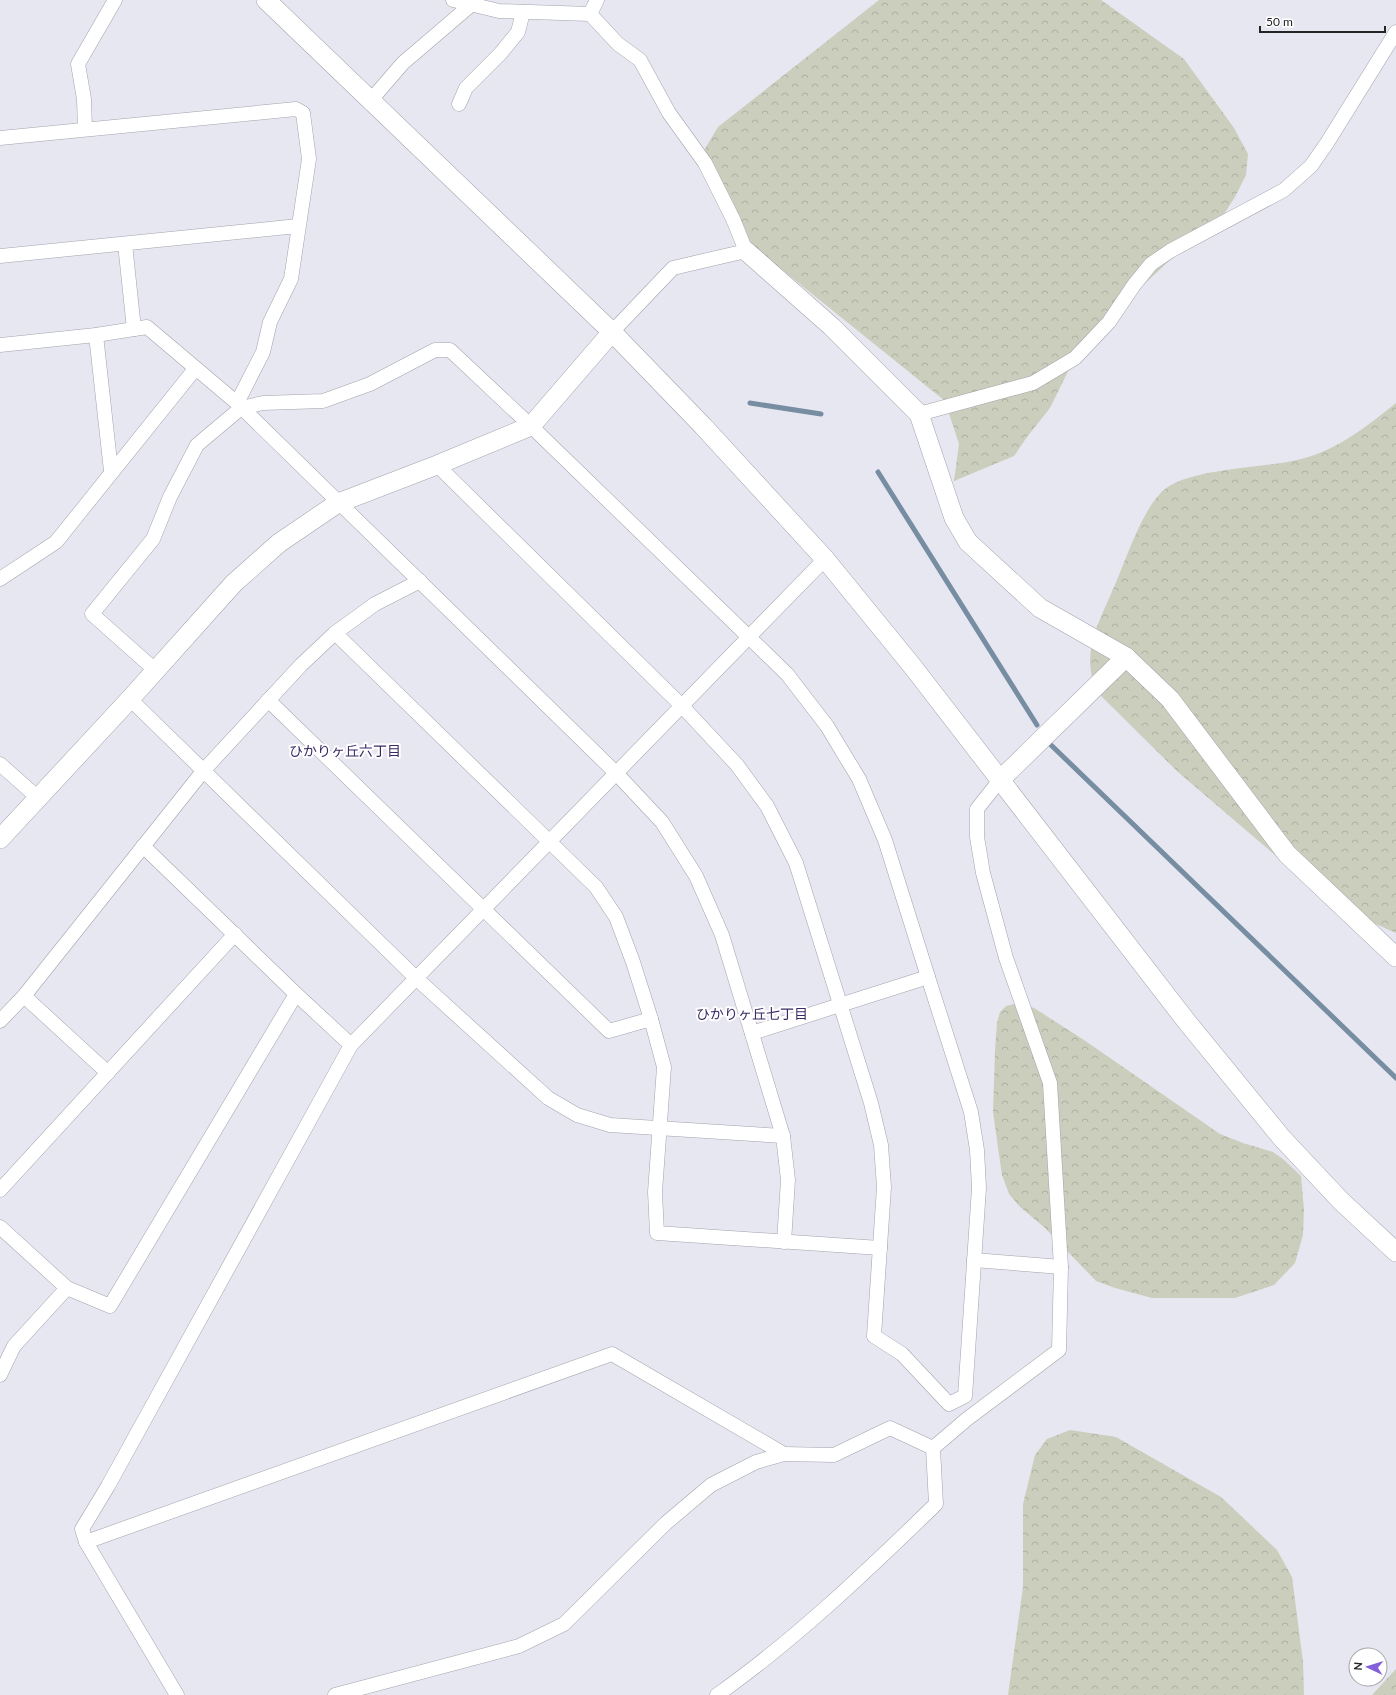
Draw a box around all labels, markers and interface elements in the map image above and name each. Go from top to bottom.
scale bar [1260,8,1385,34]
text: 50 m [1266,14,1293,29]
district label: ひかりヶ丘六丁目 [289,742,401,759]
district label: ひかりヶ丘七丁目 [696,1005,808,1022]
north arrow [1348,1647,1388,1687]
text: N [1351,1662,1364,1671]

